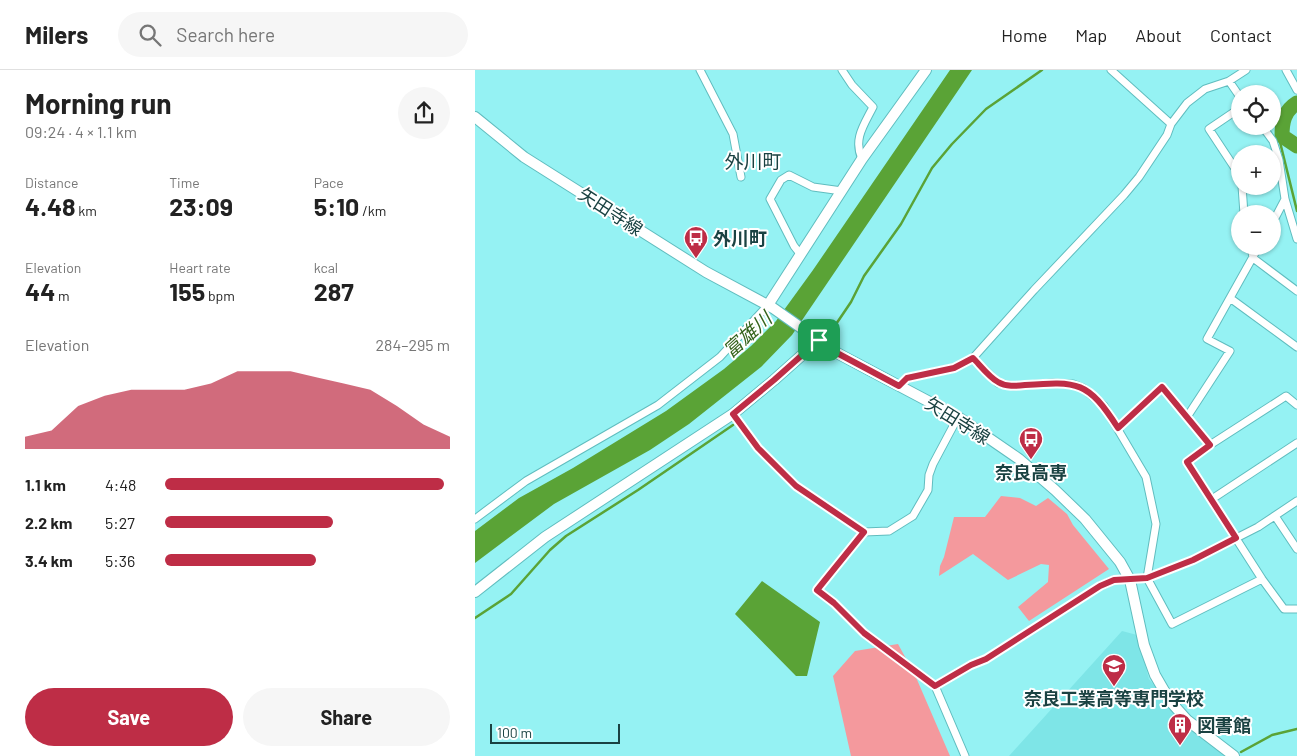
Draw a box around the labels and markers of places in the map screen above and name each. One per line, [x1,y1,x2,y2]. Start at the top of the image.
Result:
bus stop icon: 外川町 [683,225,709,259]
place label: 外川町 [713,227,767,249]
pin [798,319,840,361]
bus stop icon: 奈良高専 [1018,426,1044,460]
place label: 奈良高専 [995,461,1067,483]
school or university icon: 奈良工業高等専門学校 [1101,653,1127,687]
place label: 奈良工業高等専門学校 [1024,687,1204,709]
building icon: 図書館 [1167,712,1193,746]
place label: 図書館 [1197,714,1251,736]

